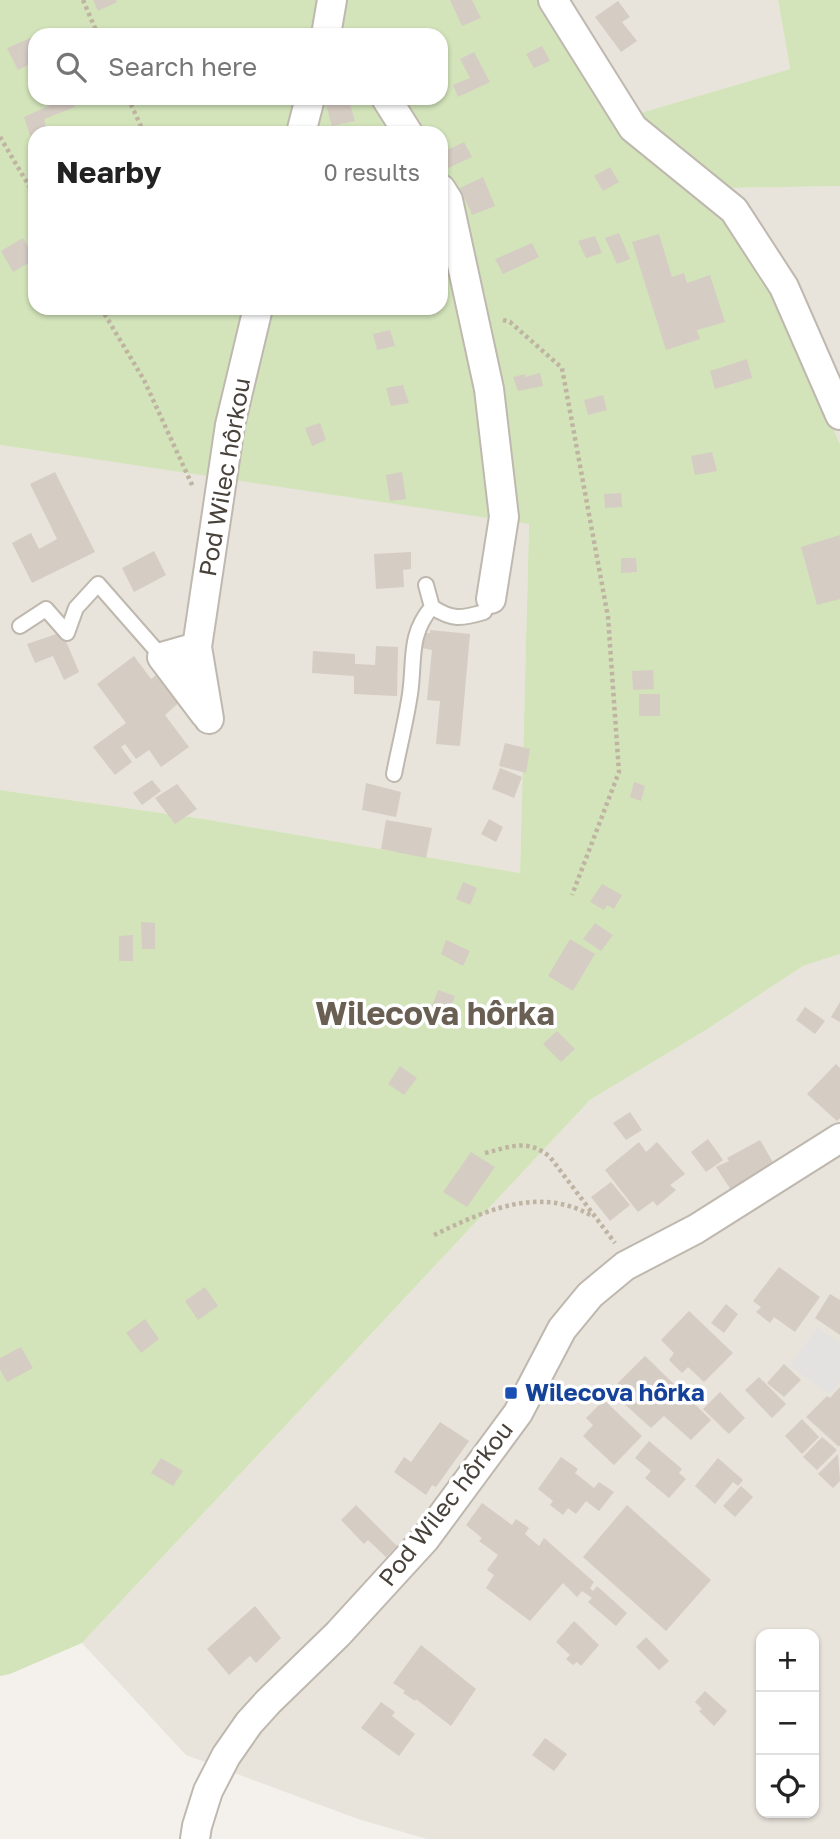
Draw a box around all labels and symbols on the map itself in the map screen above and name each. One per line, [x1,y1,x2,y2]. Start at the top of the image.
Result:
street label: Pod Wilec hôrkou [192,375,255,578]
district label: Wilecova hôrka [315,994,555,1032]
place label: Wilecova hôrka [525,1377,705,1406]
marker: Wilecova hôrka [503,1385,519,1401]
street label: Pod Wilec hôrkou [371,1415,518,1591]

